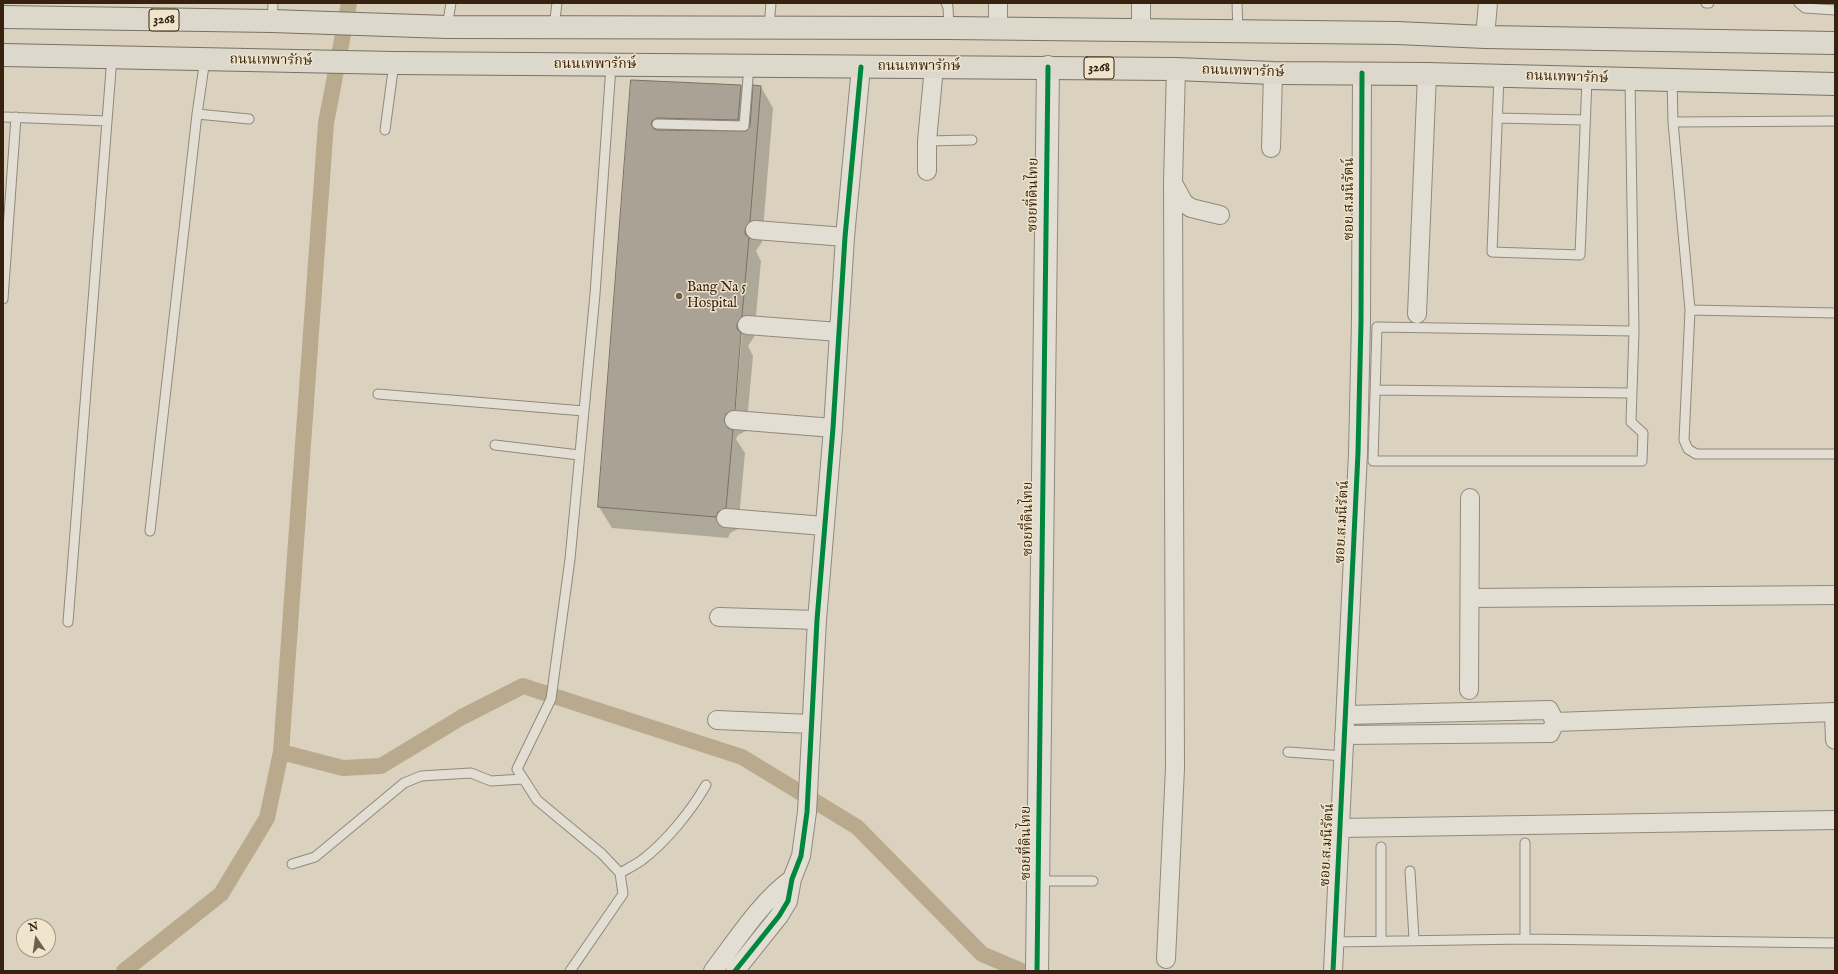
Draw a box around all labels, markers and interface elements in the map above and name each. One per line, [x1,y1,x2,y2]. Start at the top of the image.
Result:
road number: 3268 [149,9,179,31]
street label: ถนนเทพารักษ์ [229,52,313,70]
street label: ถนนเทพารักษ์ [553,57,637,73]
road number: 3268 [1084,57,1114,79]
street label: ถนนเทพารักษ์ [877,59,961,75]
street label: ถนนเทพารักษ์ [1201,62,1285,82]
street label: ถนนเทพารักษ์ [1525,68,1609,88]
street label: ซอย ส.มนีรัตน์ [1342,157,1358,241]
street label: ซอยที่ดินไทย [1025,158,1043,232]
place label: Bang Na 5 Hospital [687,280,746,312]
marker: Bang Na 5 Hospital [674,291,684,301]
street label: ซอย ส.มนีรัตน์ [1332,480,1354,564]
street label: ซอยที่ดินไทย [1021,482,1037,556]
street label: ซอย ส.มนีรัตน์ [1317,803,1339,887]
street label: ซอยที่ดินไทย [1019,806,1035,880]
north arrow [16,918,56,958]
text: N [27,919,40,935]

